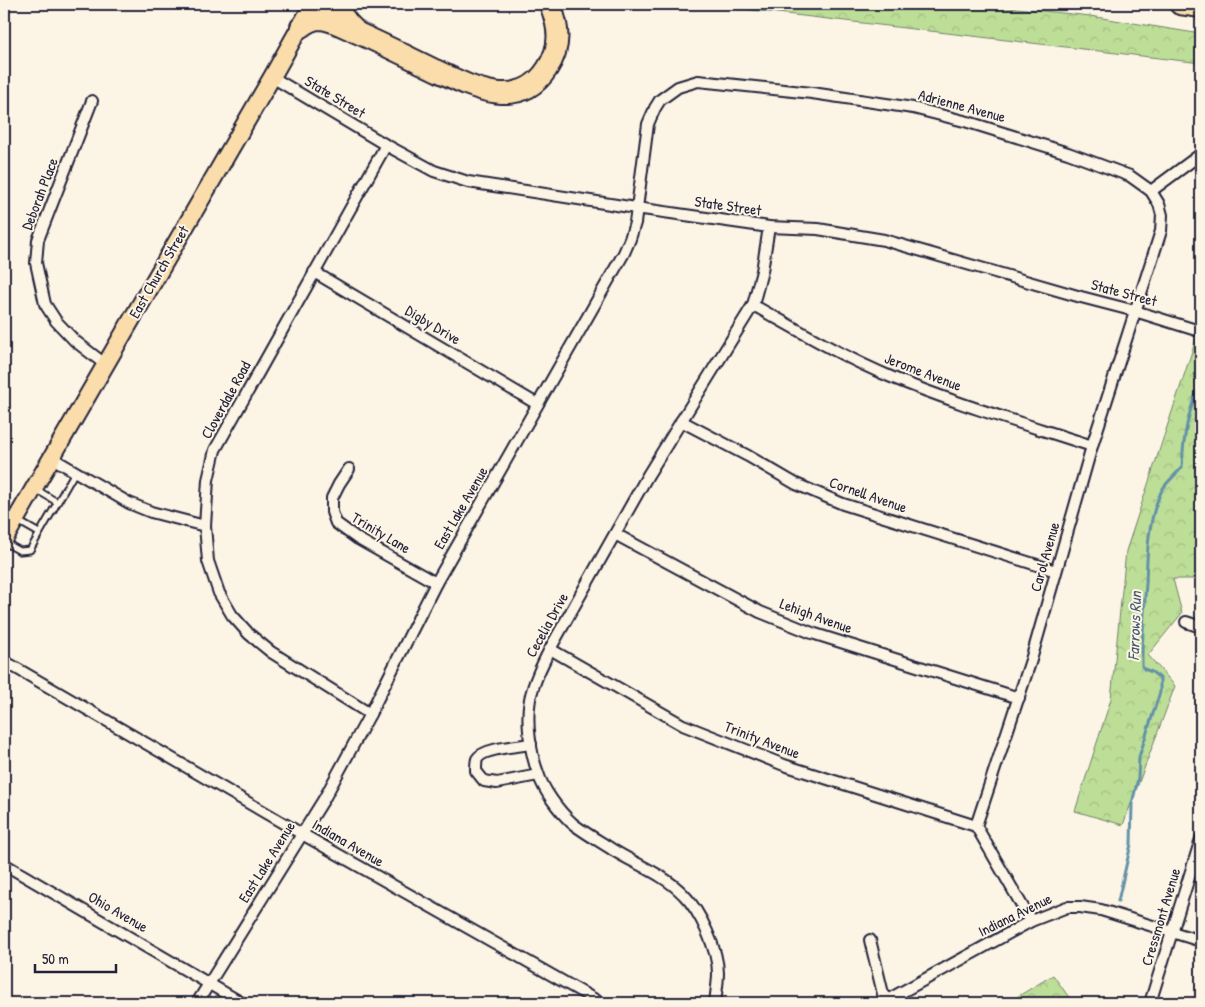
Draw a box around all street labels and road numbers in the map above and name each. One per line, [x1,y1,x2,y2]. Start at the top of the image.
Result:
street label: State Street [301,70,370,123]
street label: Adrienne Avenue [916,84,1008,127]
street label: Deborah Place [16,155,63,233]
street label: State Street [693,190,764,221]
street label: East Church Street [124,221,194,322]
street label: State Street [1089,274,1160,312]
street label: Digby Drive [402,300,465,349]
street label: Jerome Avenue [882,347,965,396]
street label: Cloverdale Road [196,357,256,442]
street label: East Lake Avenue [428,463,493,553]
street label: Cornell Avenue [827,471,910,518]
street label: Trinity Lane [348,507,415,558]
street label: Carol Avenue [1025,520,1064,594]
street label: Cecelia Drive [520,589,573,661]
street label: Lehigh Avenue [777,593,855,638]
street label: Trinity Avenue [721,716,803,764]
street label: Indiana Avenue [309,814,388,872]
street label: East Lake Avenue [233,817,300,906]
street label: Cressmont Avenue [1136,865,1185,968]
street label: Ohio Avenue [85,886,152,937]
street label: Indiana Avenue [974,888,1055,941]

